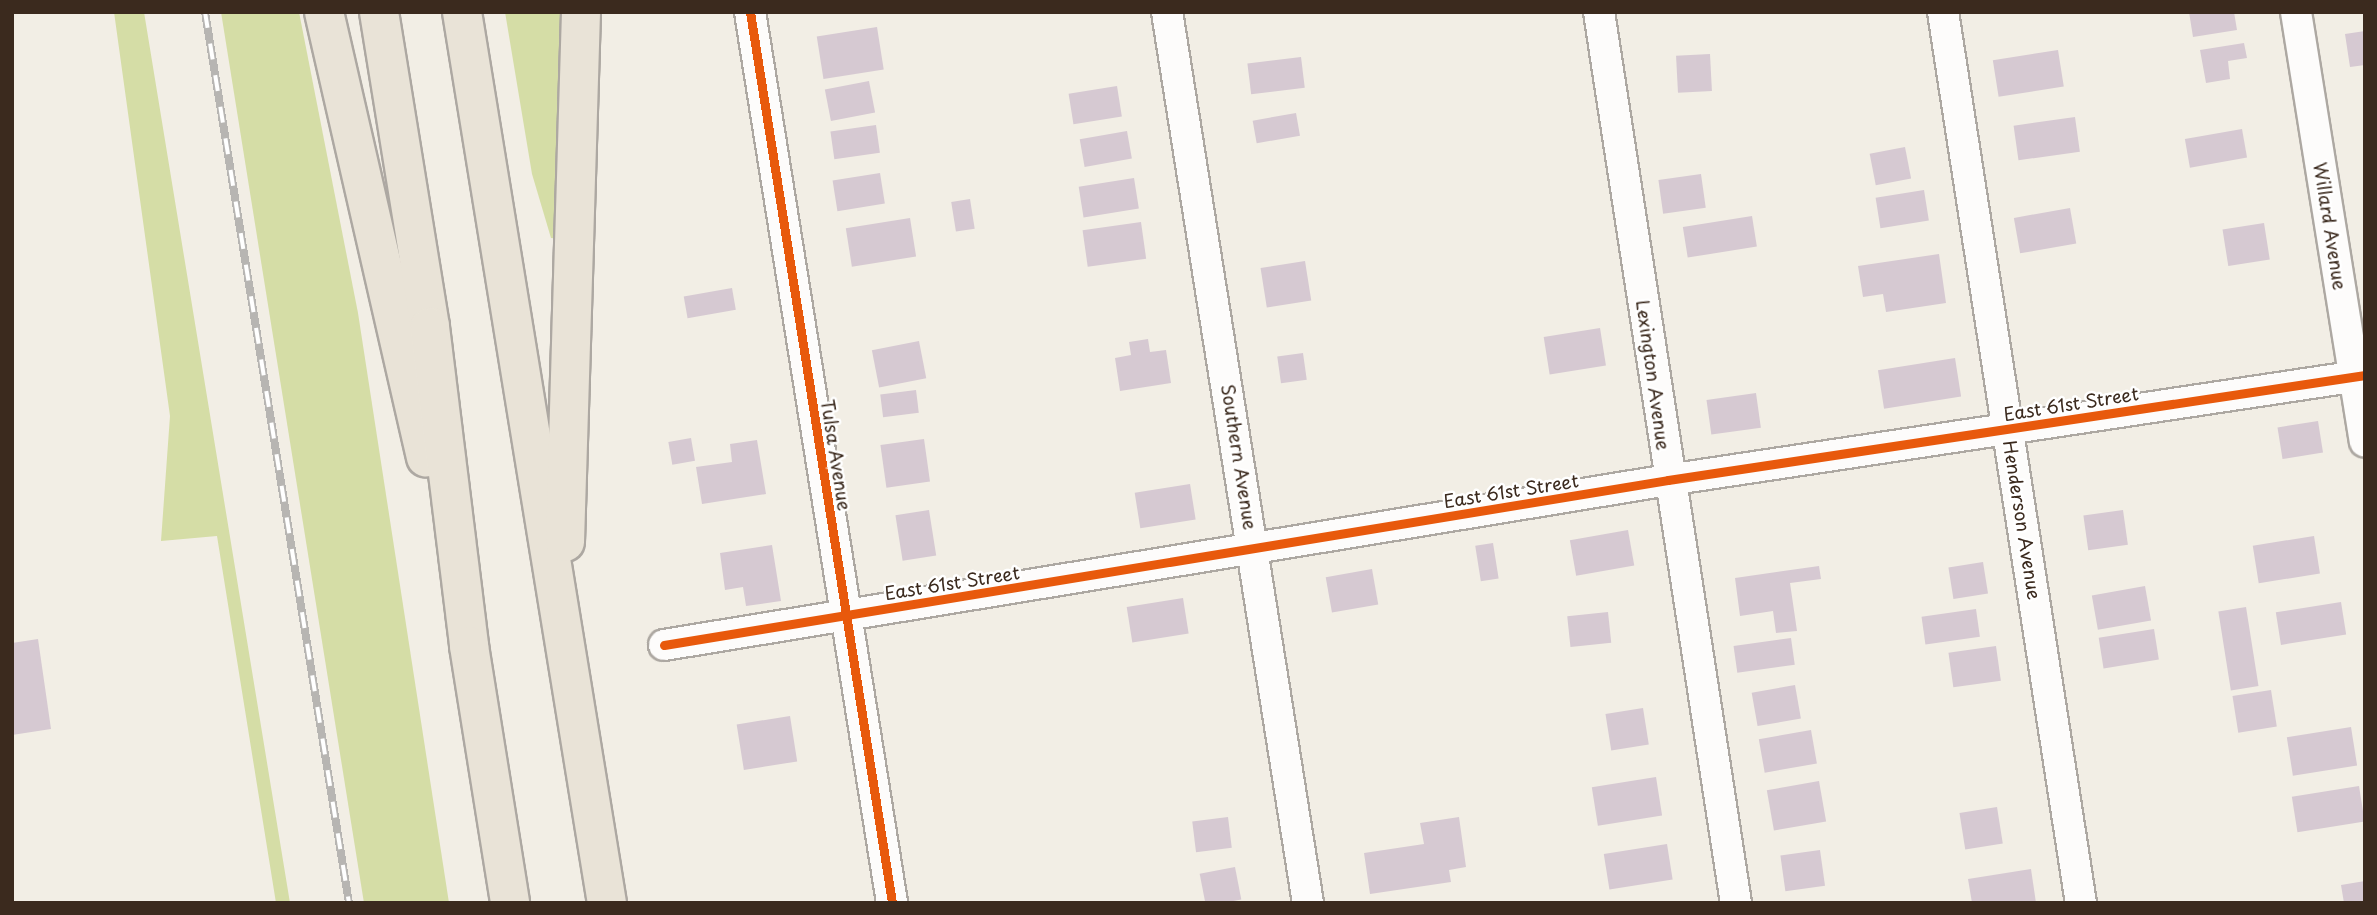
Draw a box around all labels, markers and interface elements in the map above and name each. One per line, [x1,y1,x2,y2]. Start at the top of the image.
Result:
street label: Willard Avenue [2309,160,2351,292]
street label: Lexington Avenue [1632,300,1674,450]
street label: East 61st Street [2001,382,2141,426]
street label: Southern Avenue [1217,383,1261,531]
street label: Tulsa Avenue [817,398,855,512]
street label: Henderson Avenue [1999,440,2045,600]
street label: East 61st Street [1441,469,1581,513]
street label: East 61st Street [882,561,1022,605]

